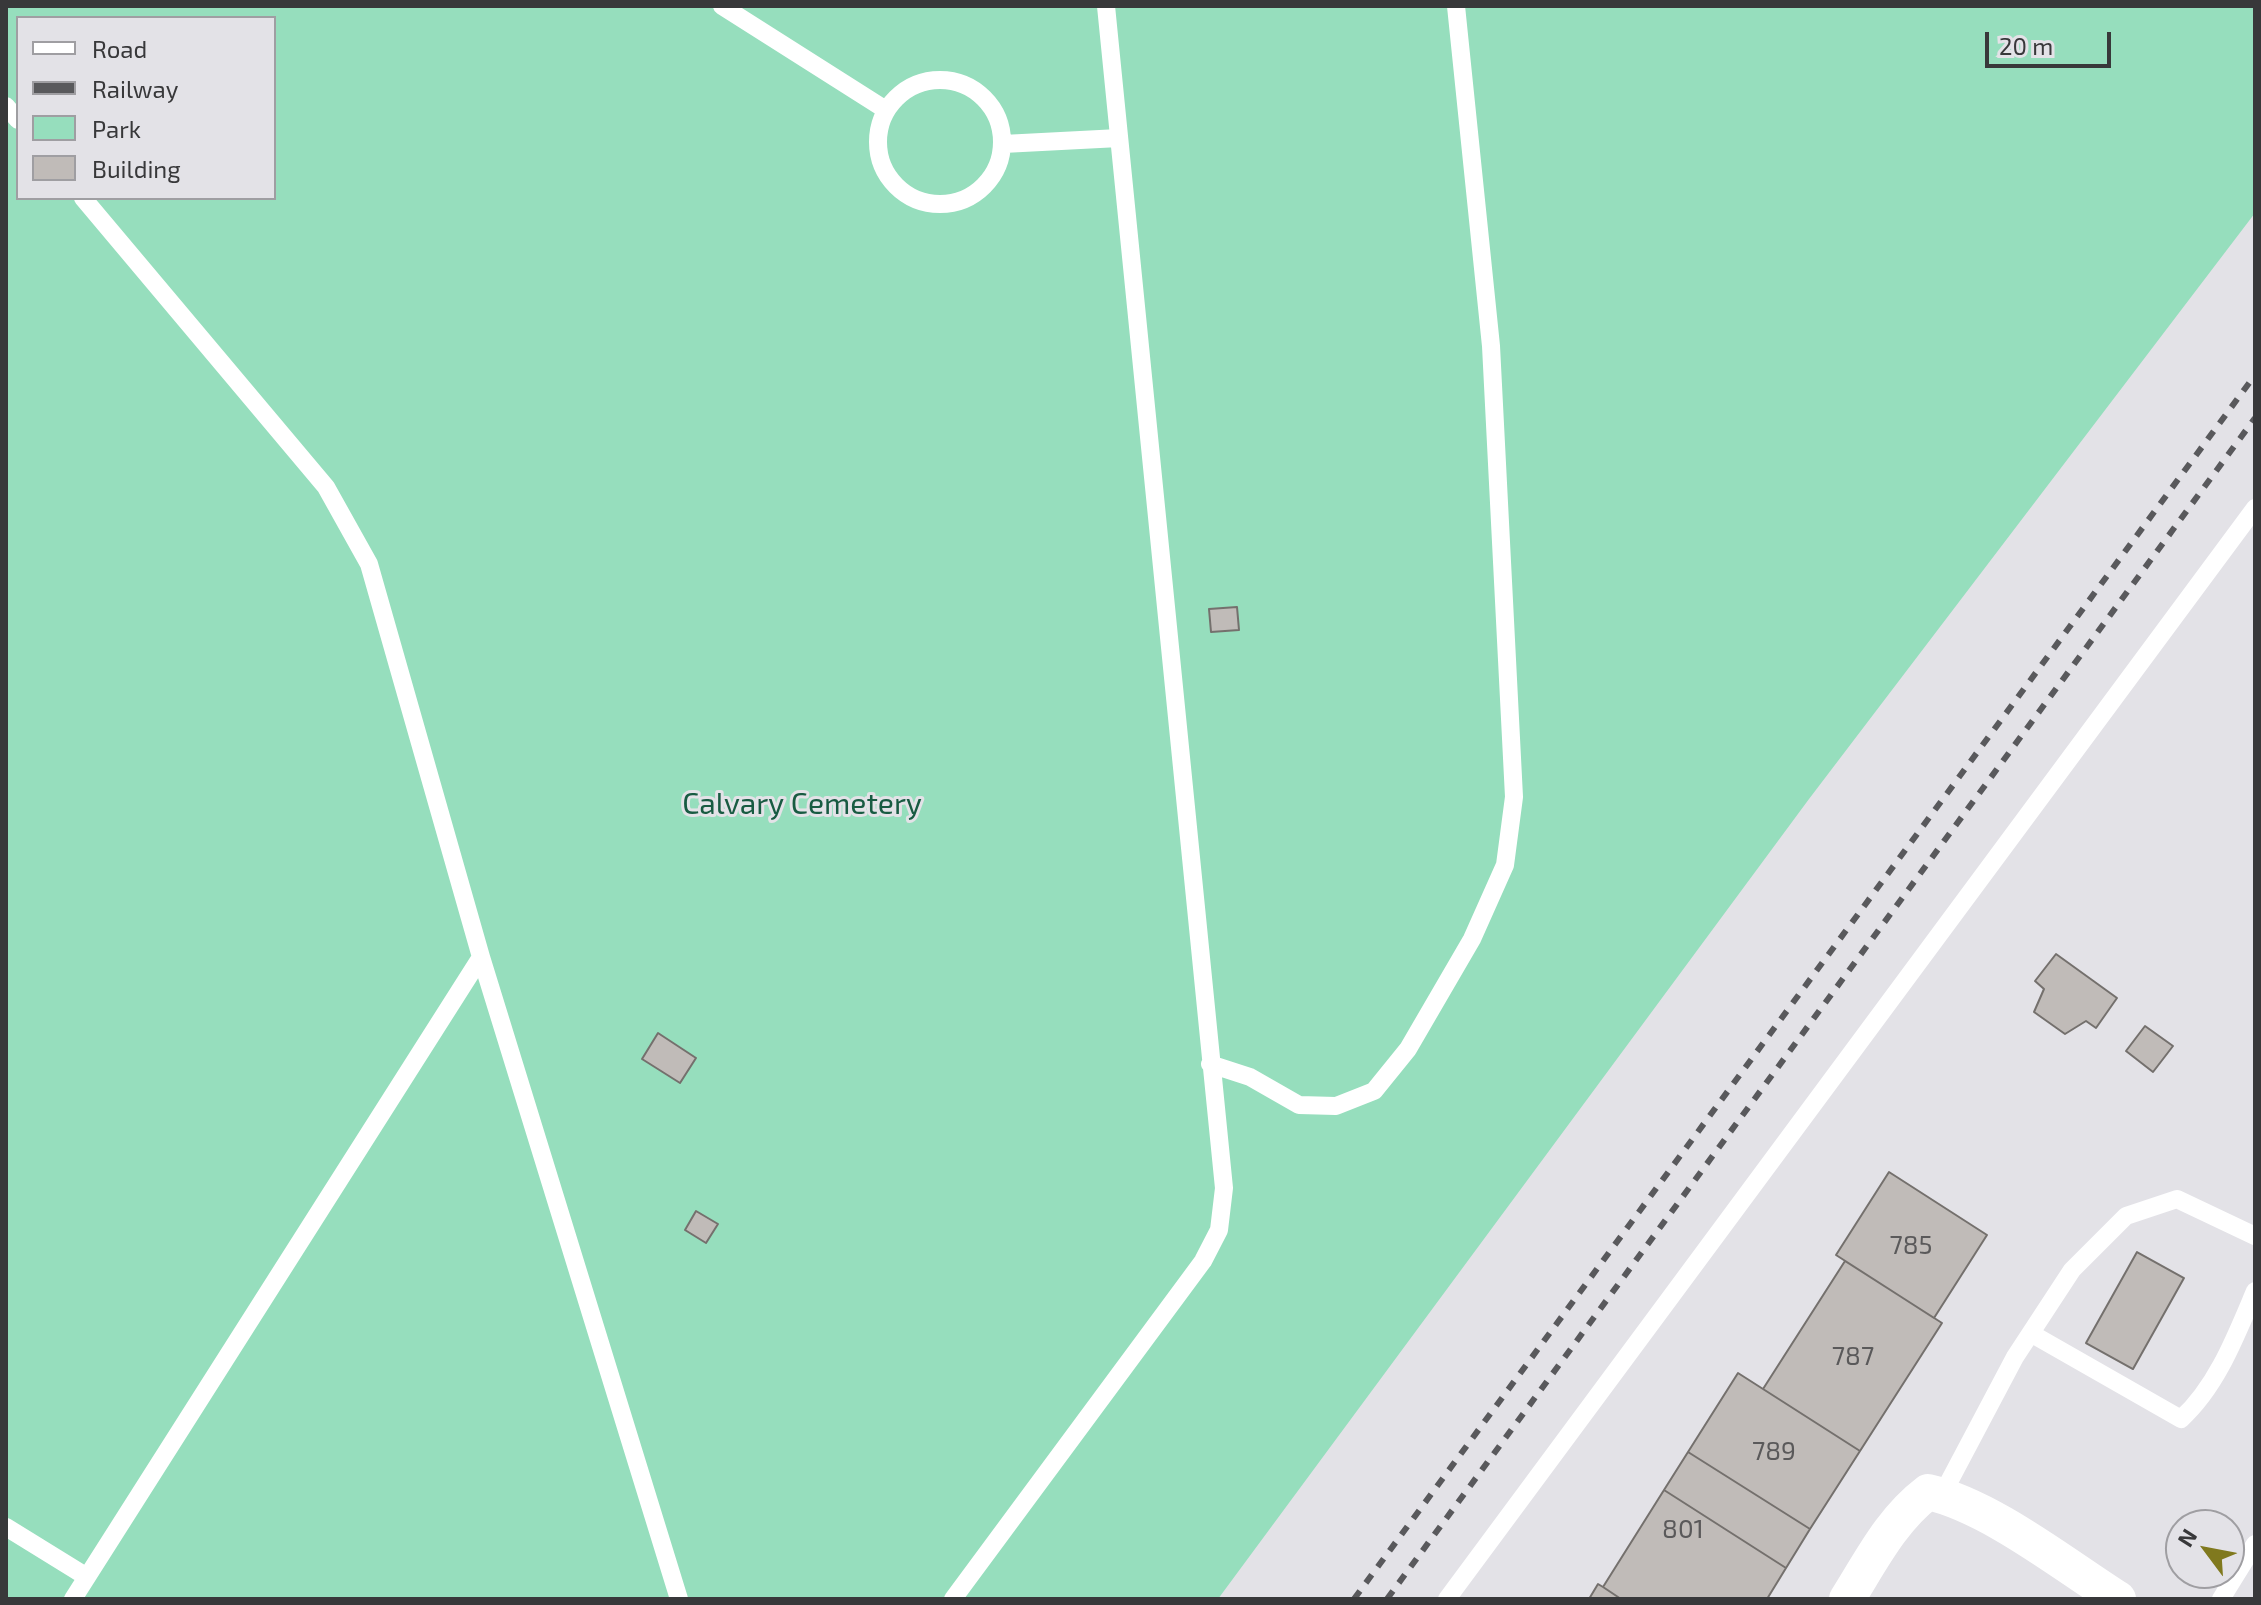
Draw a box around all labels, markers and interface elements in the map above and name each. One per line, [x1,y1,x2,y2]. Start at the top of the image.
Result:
legend [16,16,276,200]
scale bar [1989,16,2115,66]
text: 20 m [1999,31,2053,60]
text: Road [92,34,147,63]
text: Railway [92,74,178,103]
text: Park [92,114,141,143]
text: Building [92,154,181,183]
park label: Calvary Cemetery [682,786,922,822]
house number: 785 [1889,1229,1933,1261]
house number: 787 [1832,1340,1874,1372]
house number: 789 [1752,1435,1796,1467]
north arrow [2165,1509,2245,1589]
house number: 801 [1662,1513,1704,1545]
text: N [2171,1524,2202,1551]

